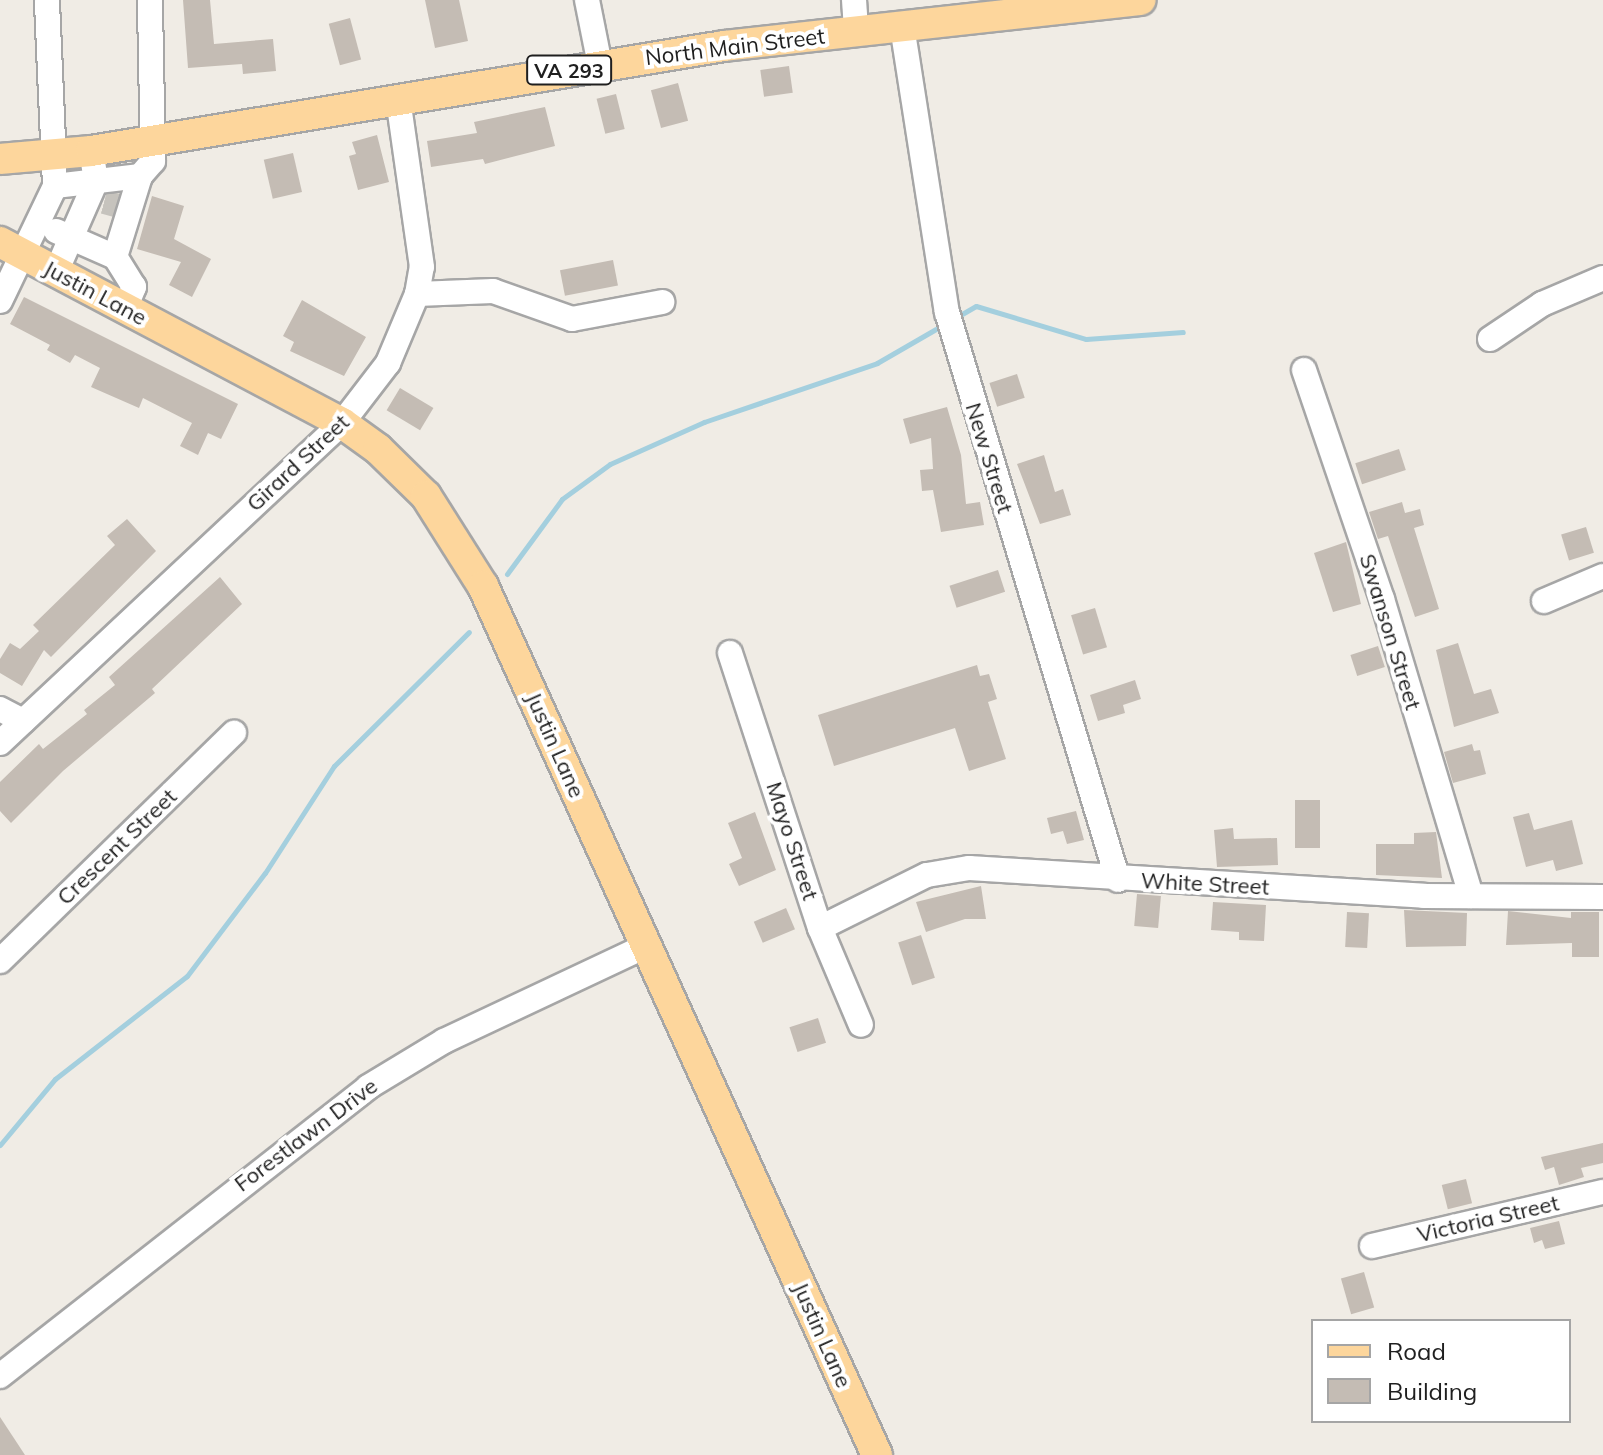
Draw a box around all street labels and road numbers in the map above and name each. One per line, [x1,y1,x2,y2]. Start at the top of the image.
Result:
street label: North Main Street [644,23,826,71]
road number: VA 293 [525,54,613,86]
street label: Justin Lane [39,255,151,331]
street label: New Street [960,400,1018,516]
street label: Girard Street [241,409,355,517]
street label: Swanson Street [1354,551,1426,713]
street label: Justin Lane [520,688,590,802]
street label: Mayo Street [760,779,824,903]
street label: Crescent Street [52,783,182,911]
street label: White Street [1140,867,1270,901]
street label: Forestlawn Drive [229,1073,383,1197]
street label: Victoria Street [1415,1190,1561,1248]
street label: Justin Lane [787,1278,857,1392]

